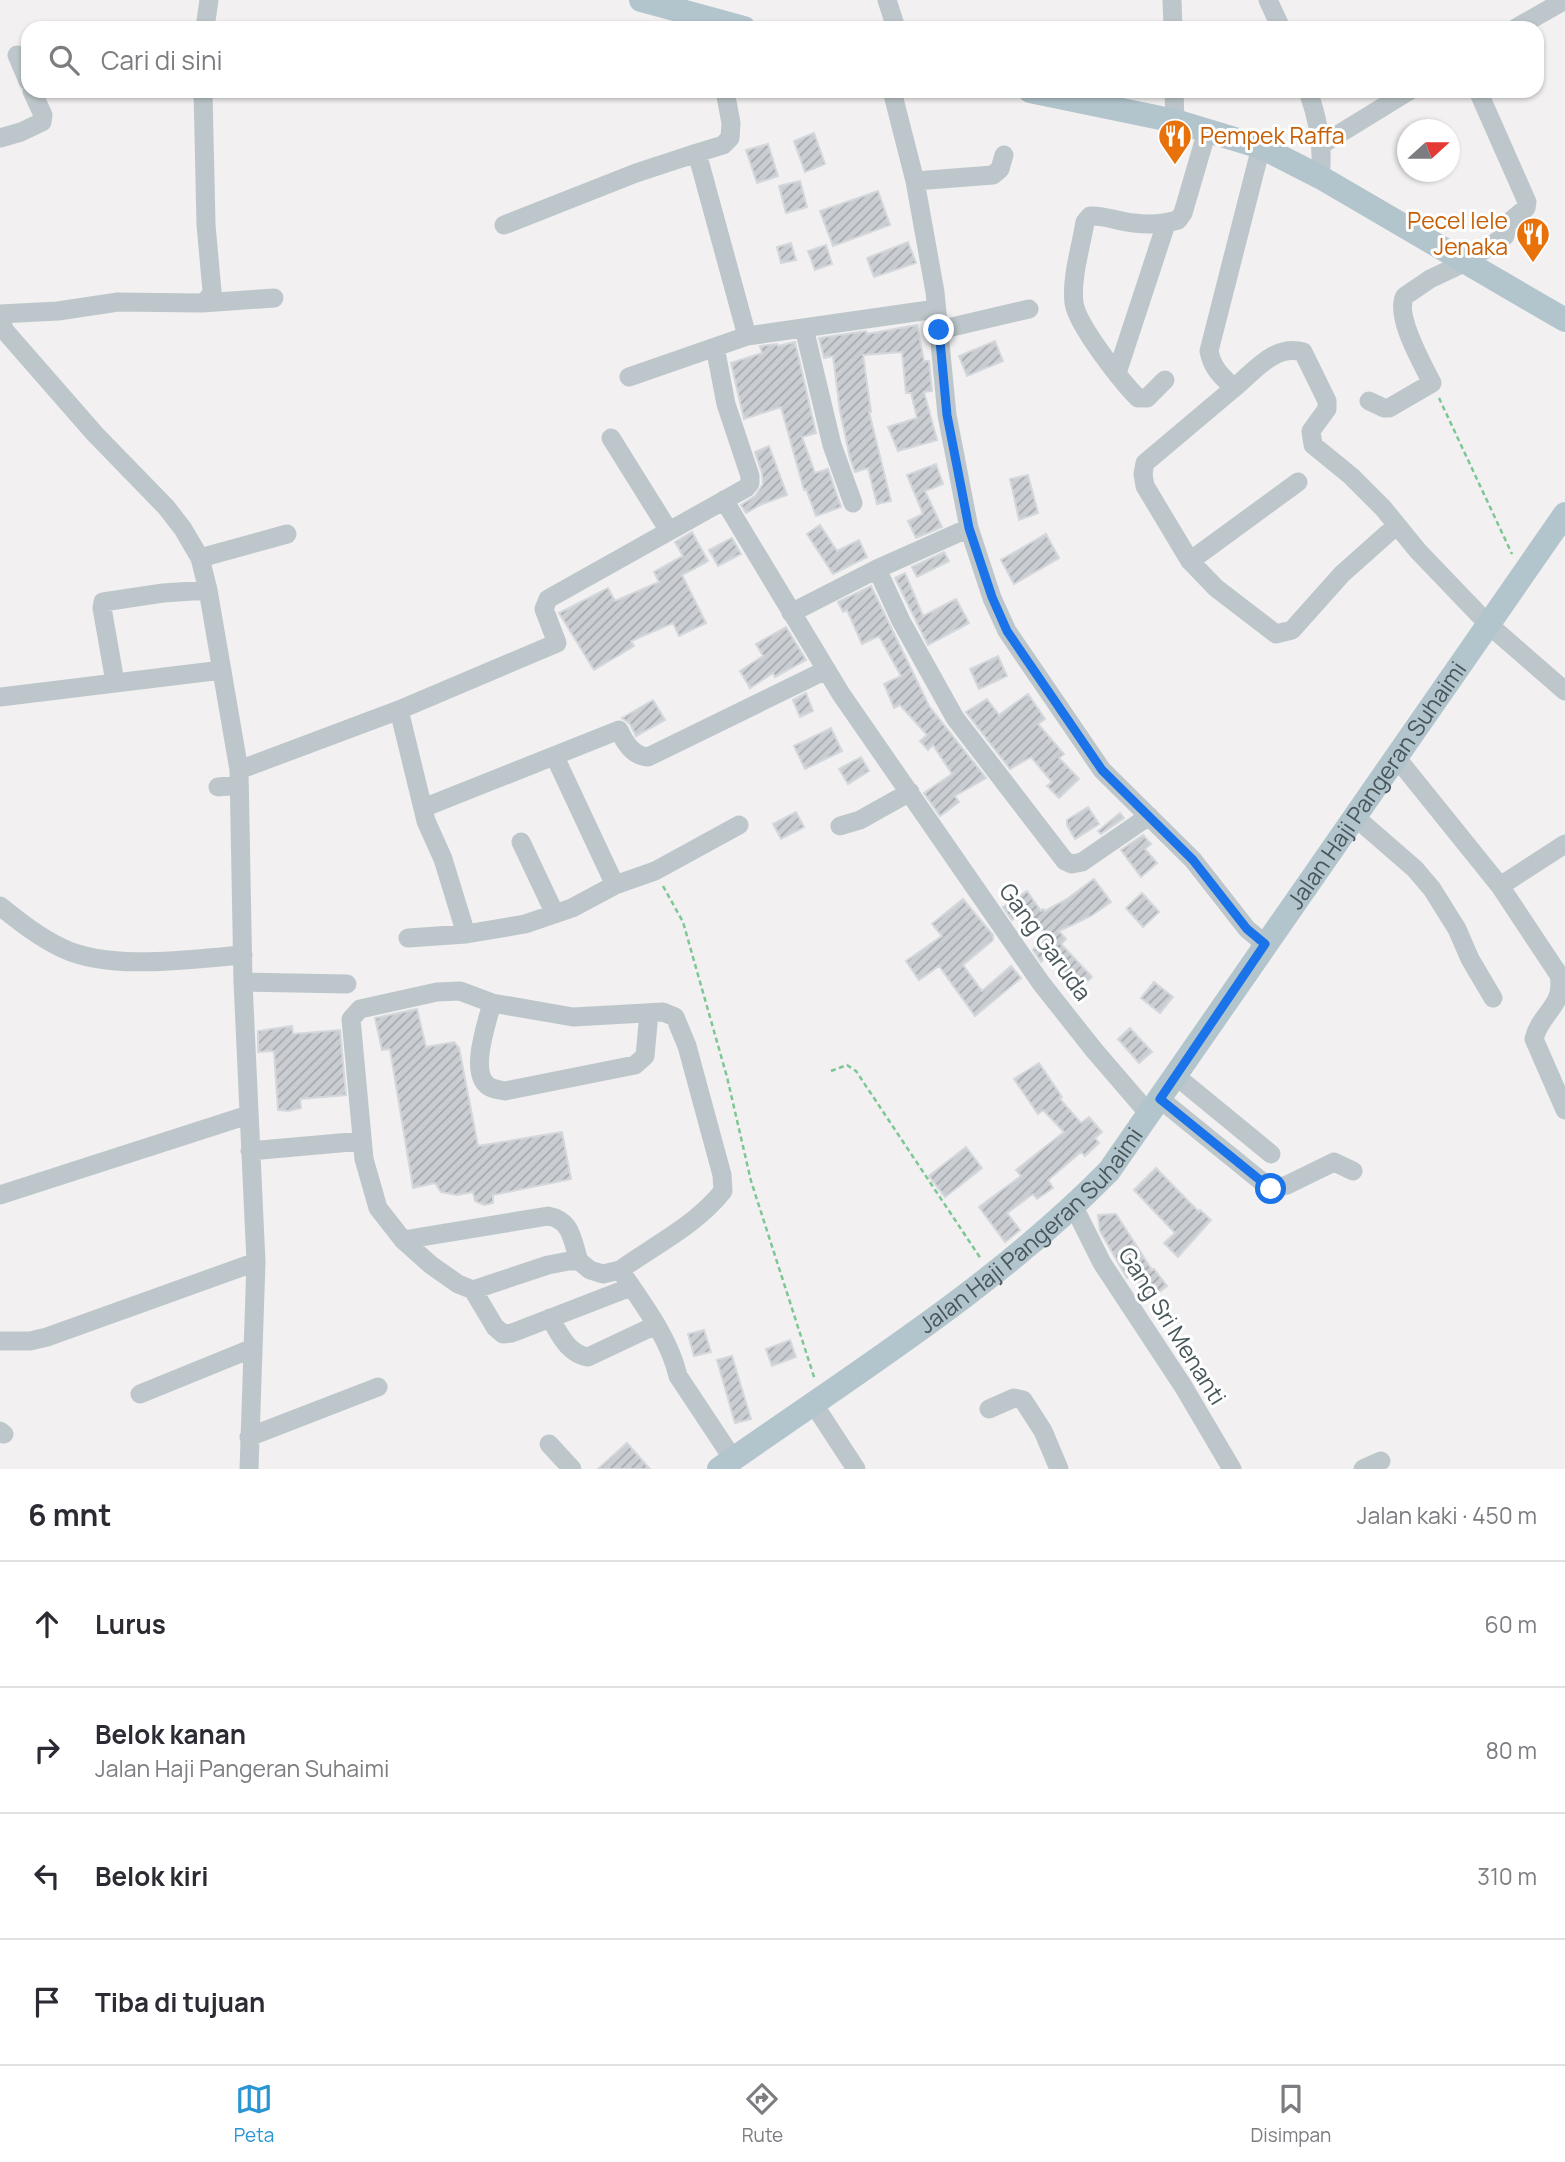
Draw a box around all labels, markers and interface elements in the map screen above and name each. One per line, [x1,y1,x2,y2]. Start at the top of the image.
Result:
search box [21,21,1544,98]
icon: search [45,41,83,79]
text: Cari di sini [101,42,223,78]
restaurant icon: Pempek Raffa [1156,117,1194,166]
place label: Pempek Raffa [1200,119,1344,151]
north arrow [1397,119,1460,182]
place label: Pecel lele Jenaka [1407,204,1508,262]
restaurant icon: Pecel lele Jenaka [1514,215,1552,264]
route end [923,314,954,345]
street label: Jalan Haji Pangeran Suhaimi [1279,655,1473,915]
street label: Gang Garuda [992,876,1099,1007]
street label: Jalan Haji Pangeran Suhaimi [912,1120,1150,1340]
route start [1255,1173,1286,1204]
street label: Gang Sri Menanti [1111,1240,1234,1410]
text: 6 mnt [28,1494,111,1535]
text: Jalan kaki · 450 m [1357,1499,1537,1531]
icon: ahead [28,1605,66,1643]
text: Lurus [95,1606,166,1642]
text: 60 m [1485,1608,1537,1640]
text: Belok kanan [95,1716,246,1752]
icon: right [28,1731,66,1769]
text: 80 m [1486,1734,1537,1766]
text: Jalan Haji Pangeran Suhaimi [95,1752,389,1784]
icon: left [28,1857,66,1895]
text: Belok kiri [95,1858,209,1894]
text: 310 m [1477,1860,1537,1892]
icon: arrive [28,1983,66,2021]
text: Tiba di tujuan [95,1984,265,2020]
tab: Peta [234,2080,274,2148]
tab: Rute [742,2080,783,2148]
tab: Disimpan [1251,2080,1331,2148]

